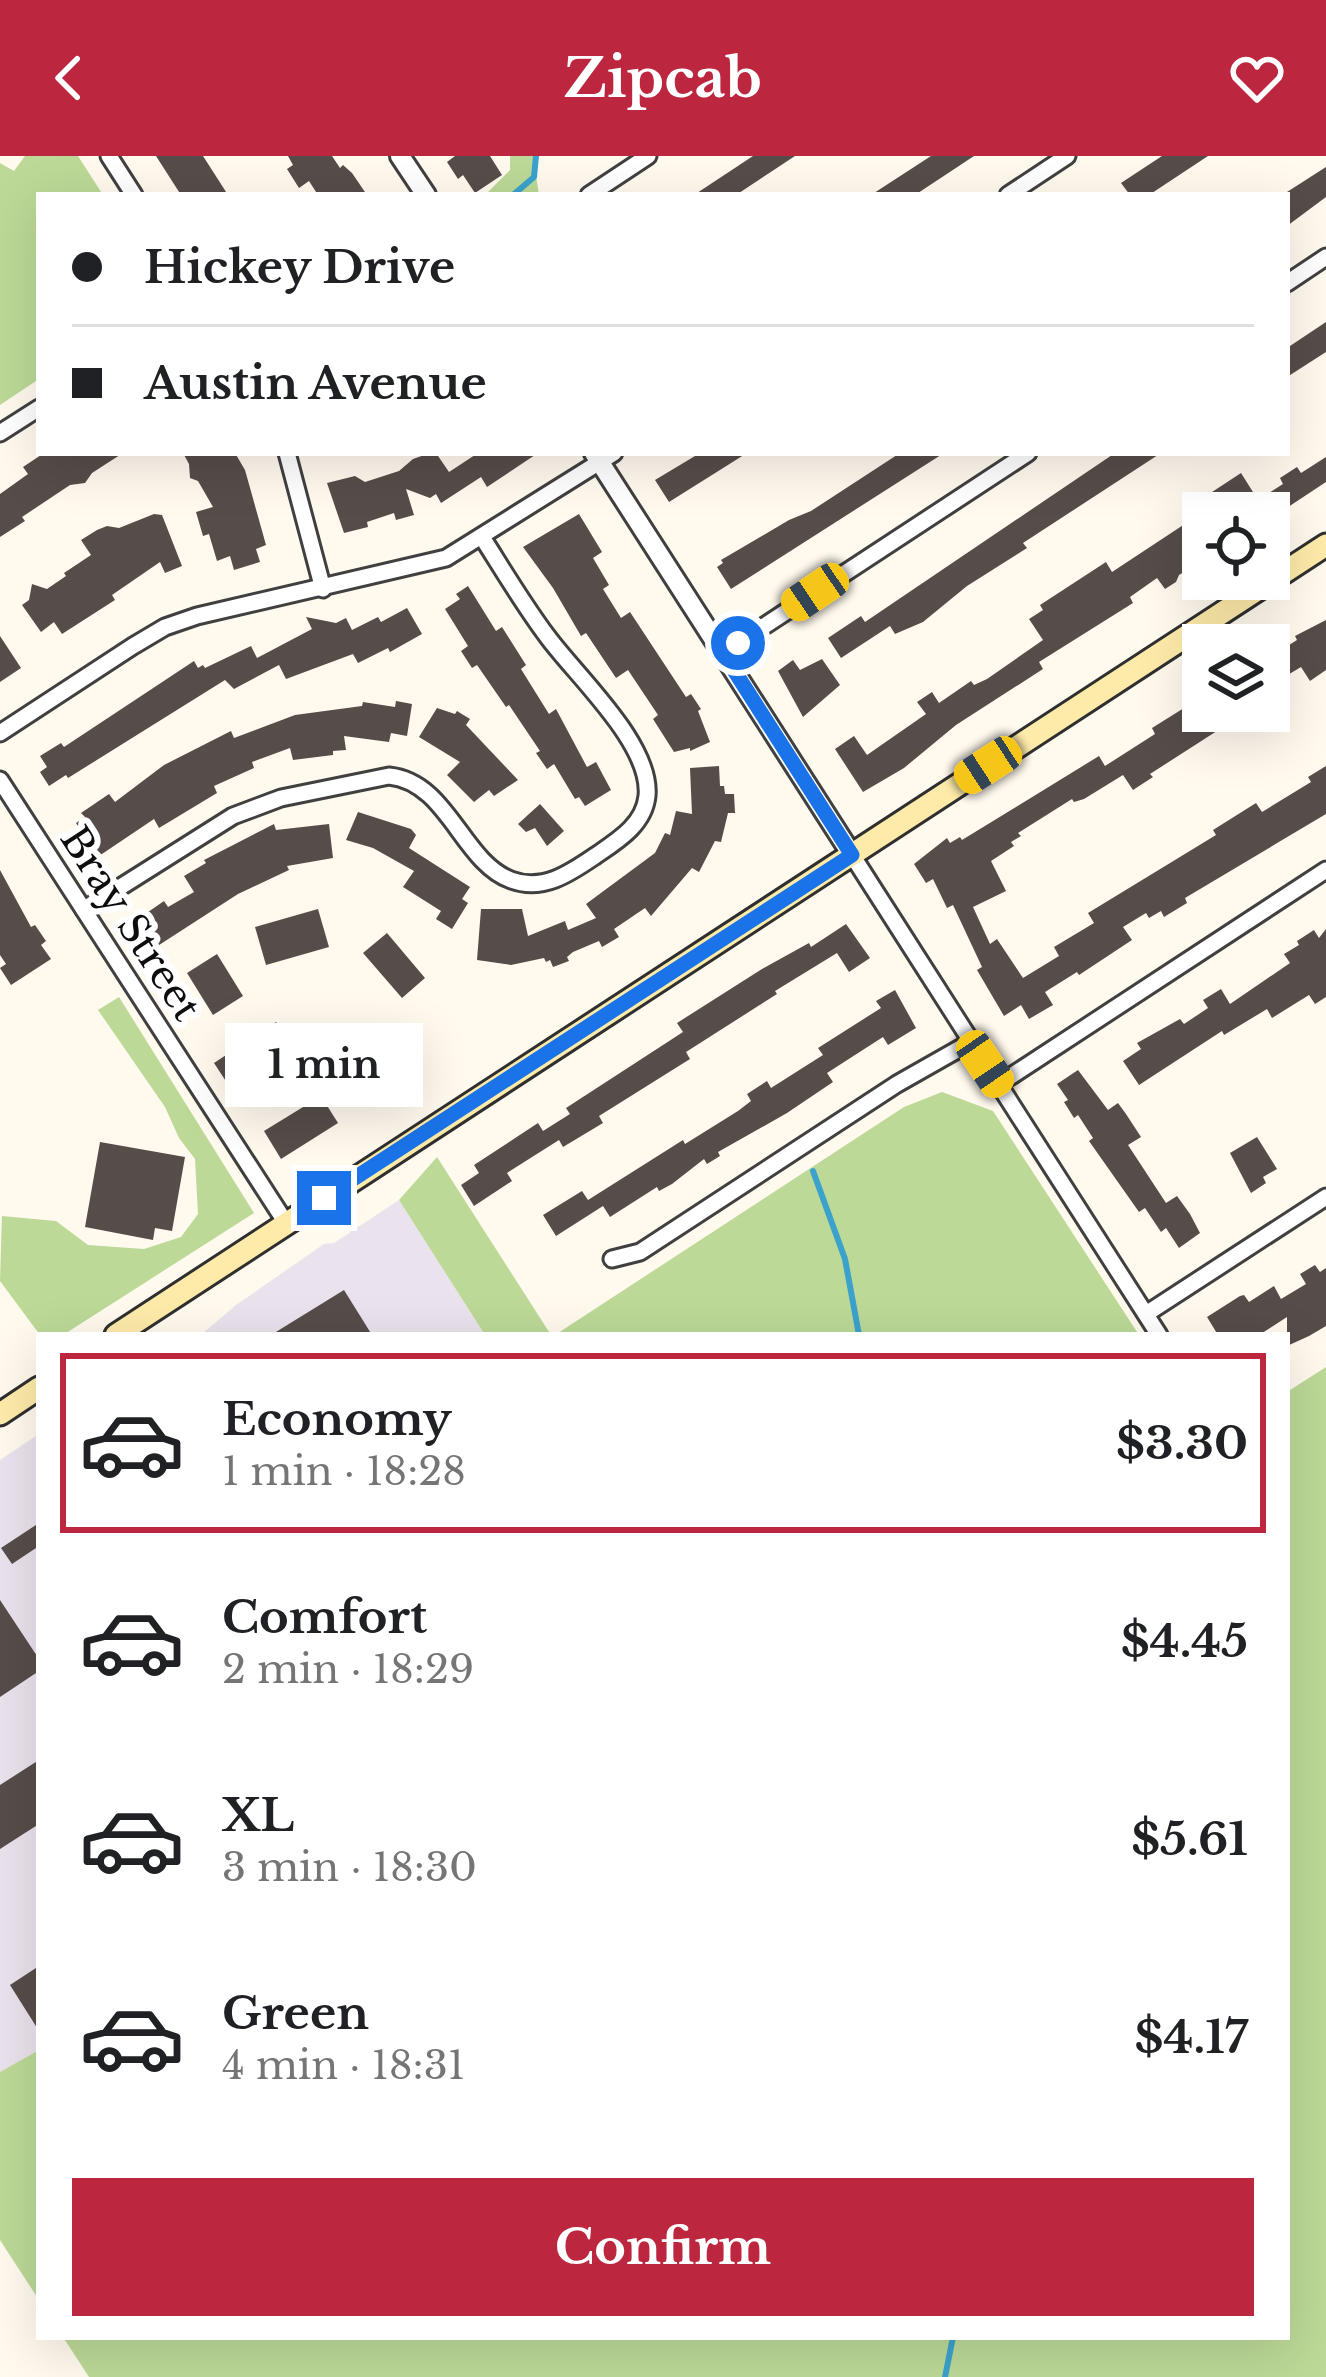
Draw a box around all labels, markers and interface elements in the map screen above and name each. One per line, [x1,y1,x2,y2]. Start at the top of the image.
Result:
icon: back [36,45,102,111]
text: Zipcab [564,45,762,112]
icon: heart [1224,45,1290,111]
text: Hickey Drive [144,239,455,295]
text: Austin Avenue [144,355,487,411]
map controls [1182,492,1290,732]
button: locate [1182,492,1290,600]
car [775,557,855,627]
route start [711,616,765,670]
button: layers [1182,624,1290,732]
car [948,730,1028,800]
street label: Bray Street [50,817,212,1030]
callout: 1 min [225,1024,423,1108]
car [950,1024,1020,1104]
text: 1 min [268,1040,380,1089]
route end [297,1171,351,1225]
icon: car [78,1389,186,1497]
text: Economy [222,1391,452,1447]
text: $3.30 [1116,1415,1248,1471]
text: 1 min · 18:28 [222,1447,466,1496]
icon: car [78,1587,186,1695]
text: Comfort [222,1589,427,1645]
text: $4.45 [1121,1613,1248,1669]
text: 2 min · 18:29 [222,1645,474,1694]
icon: car [78,1785,186,1893]
text: XL [222,1787,294,1843]
text: $5.61 [1131,1811,1248,1867]
text: 3 min · 18:30 [222,1843,477,1892]
icon: car [78,1983,186,2091]
text: Green [222,1985,369,2041]
text: $4.17 [1135,2009,1248,2065]
text: 4 min · 18:31 [222,2041,465,2090]
button: Confirm [72,2178,1254,2316]

